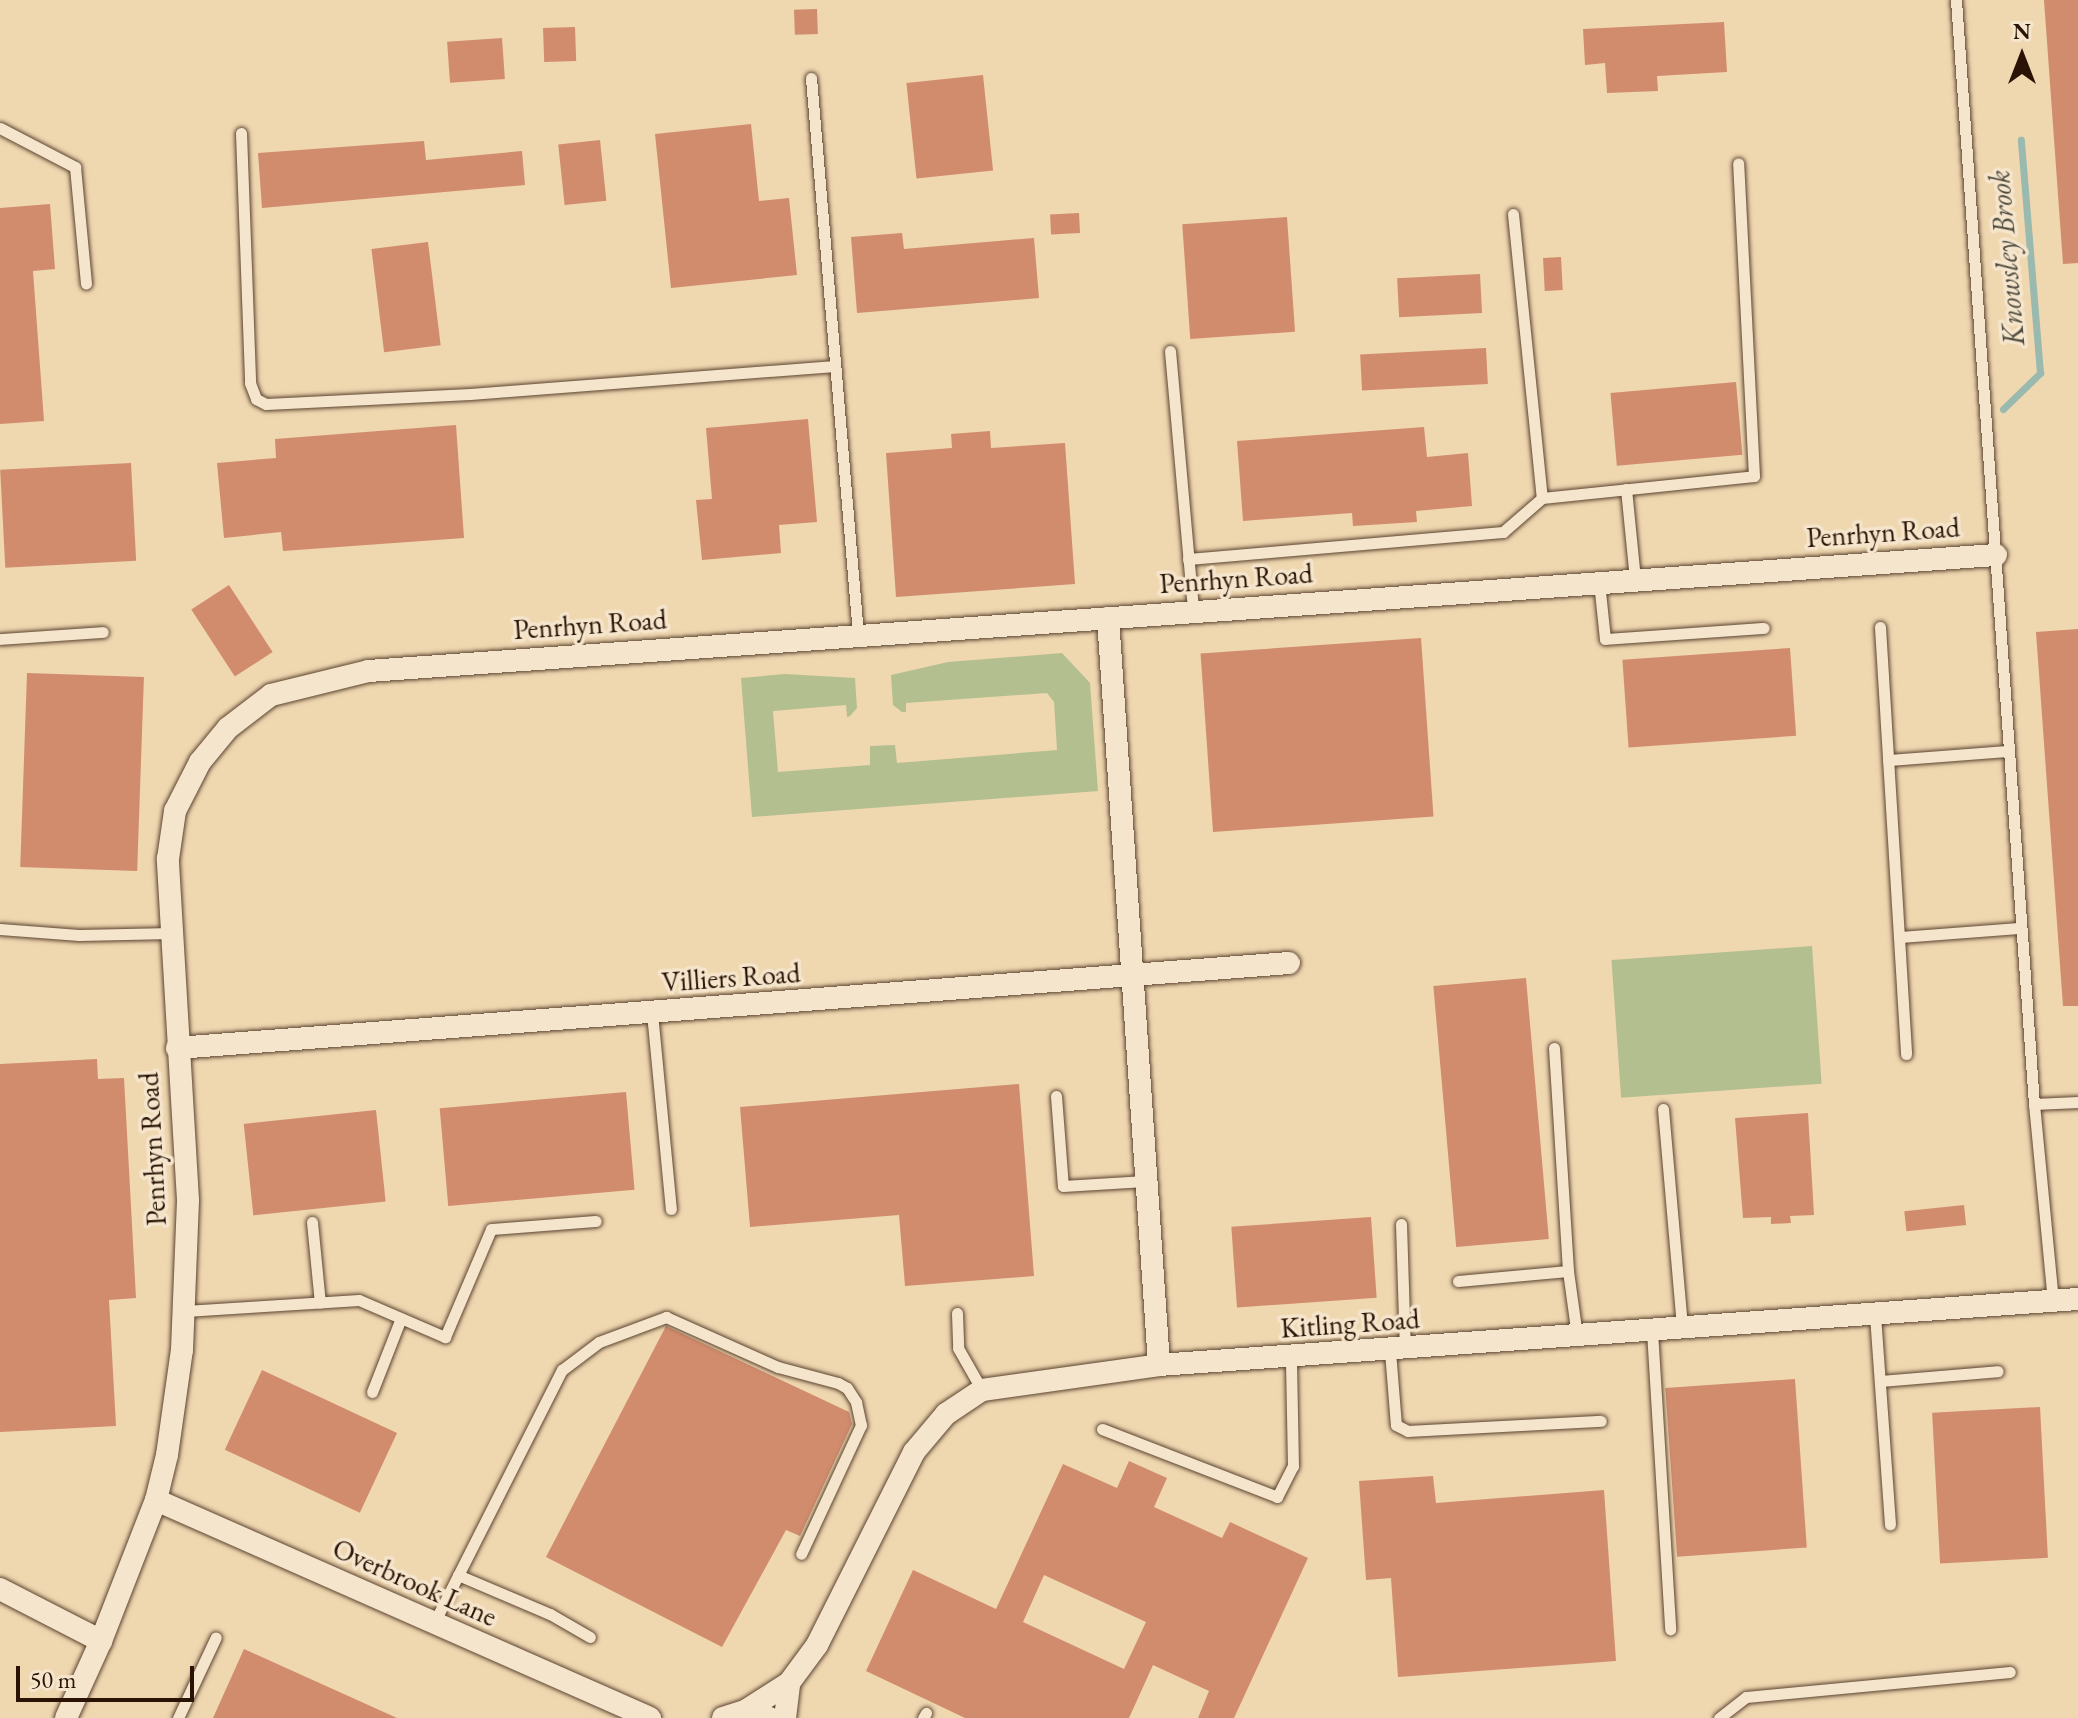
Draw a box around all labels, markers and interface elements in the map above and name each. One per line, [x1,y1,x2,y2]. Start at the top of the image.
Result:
north arrow [1982,16,2062,96]
text: N [2013,17,2031,46]
water label: Knowsley Brook [1981,169,2033,347]
street label: Penrhyn Road [1805,510,1961,554]
street label: Penrhyn Road [1158,556,1314,600]
street label: Penrhyn Road [512,602,668,646]
street label: Villiers Road [661,955,801,999]
street label: Penrhyn Road [131,1071,173,1227]
street label: Kitling Road [1279,1301,1421,1345]
street label: Overbrook Lane [328,1531,502,1633]
scale bar [20,1650,198,1700]
text: 50 m [30,1664,77,1695]

